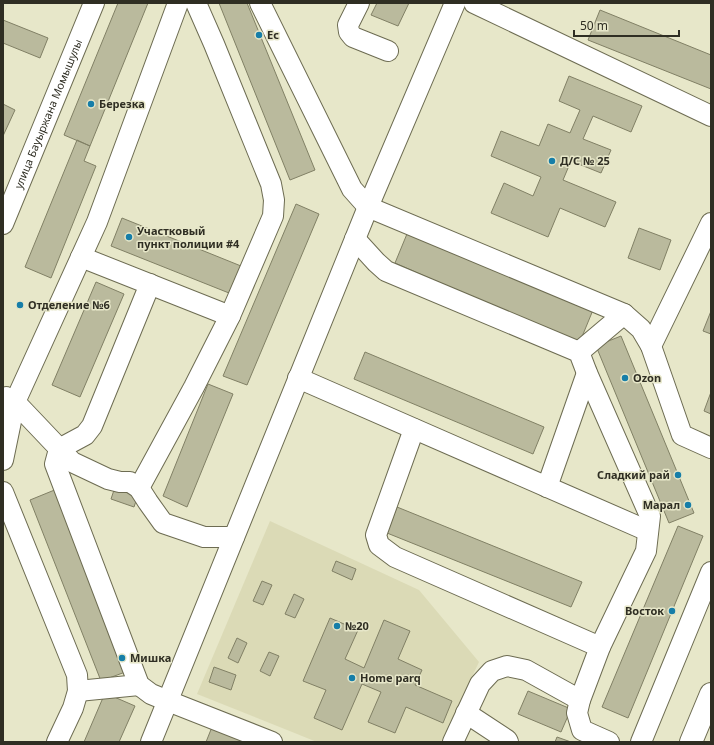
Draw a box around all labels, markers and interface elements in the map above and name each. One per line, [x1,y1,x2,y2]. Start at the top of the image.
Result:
scale bar [574,12,679,38]
text: 50 m [580,17,608,34]
place label: Ес [267,27,279,42]
marker: Ес [254,30,264,40]
street label: улица Бауыржана Момышулы [10,37,85,191]
place label: Березка [99,96,145,111]
marker: Березка [86,99,96,109]
place label: Д/С № 25 [560,153,610,168]
marker: Д/С № 25 [547,156,557,166]
place label: Участковый пункт полиции #4 [137,223,240,251]
marker: Участковый пункт полиции #4 [124,232,134,242]
place label: Отделение №6 [28,297,110,312]
marker: Отделение №6 [15,300,25,310]
place label: Ozon [633,370,661,385]
marker: Ozon [620,373,630,383]
place label: Сладкий рай [597,467,670,482]
marker: Сладкий рай [673,470,683,480]
place label: Марал [643,497,680,512]
marker: Марал [683,500,693,510]
place label: Восток [625,603,664,618]
marker: Восток [667,606,677,616]
place label: №20 [345,618,369,633]
marker: №20 [332,621,342,631]
place label: Мишка [130,650,171,665]
marker: Мишка [117,653,127,663]
place label: Home parq [360,670,421,685]
marker: Home parq [347,673,357,683]

